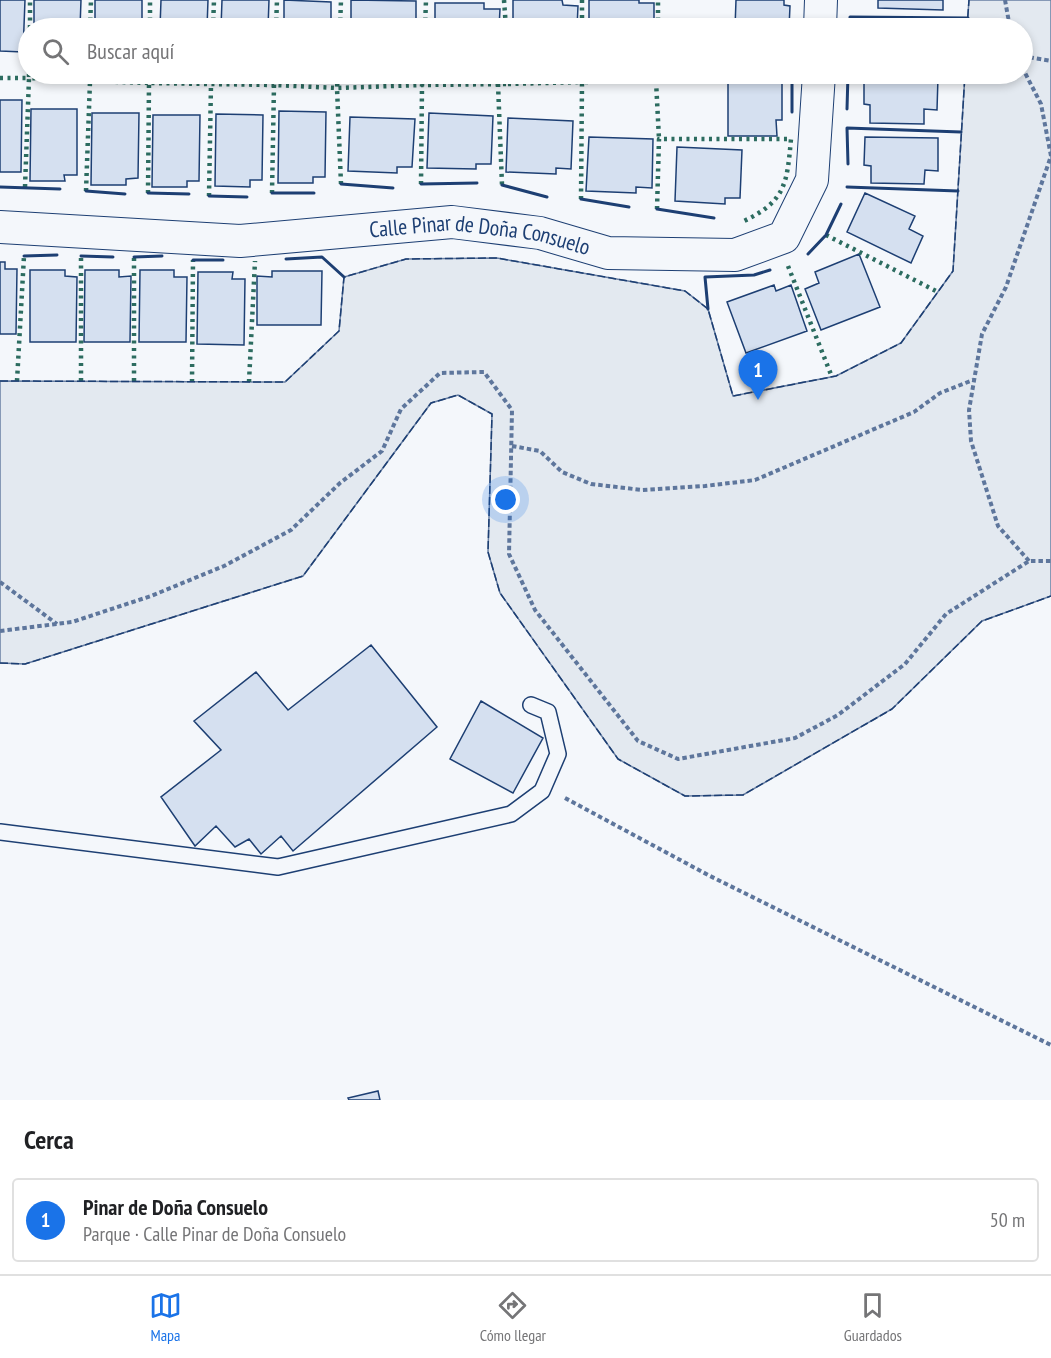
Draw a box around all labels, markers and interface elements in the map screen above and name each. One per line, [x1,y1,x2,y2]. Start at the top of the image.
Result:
search box [18,18,1033,84]
icon: search [39,35,72,68]
text: Buscar aquí [87,37,174,65]
street label: Calle Pinar de Doña Consuelo [368,208,594,261]
pin: 1 [738,350,777,400]
your location [491,485,520,514]
text: Cerca [24,1123,74,1156]
text: Pinar de Doña Consuelo [83,1193,268,1221]
text: 1 [41,1207,50,1233]
text: 50 m [990,1207,1025,1233]
text: Parque · Calle Pinar de Doña Consuelo [83,1221,346,1247]
tab: Mapa [149,1289,182,1345]
tab: Cómo llegar [480,1289,546,1345]
tab: Guardados [844,1289,902,1345]

